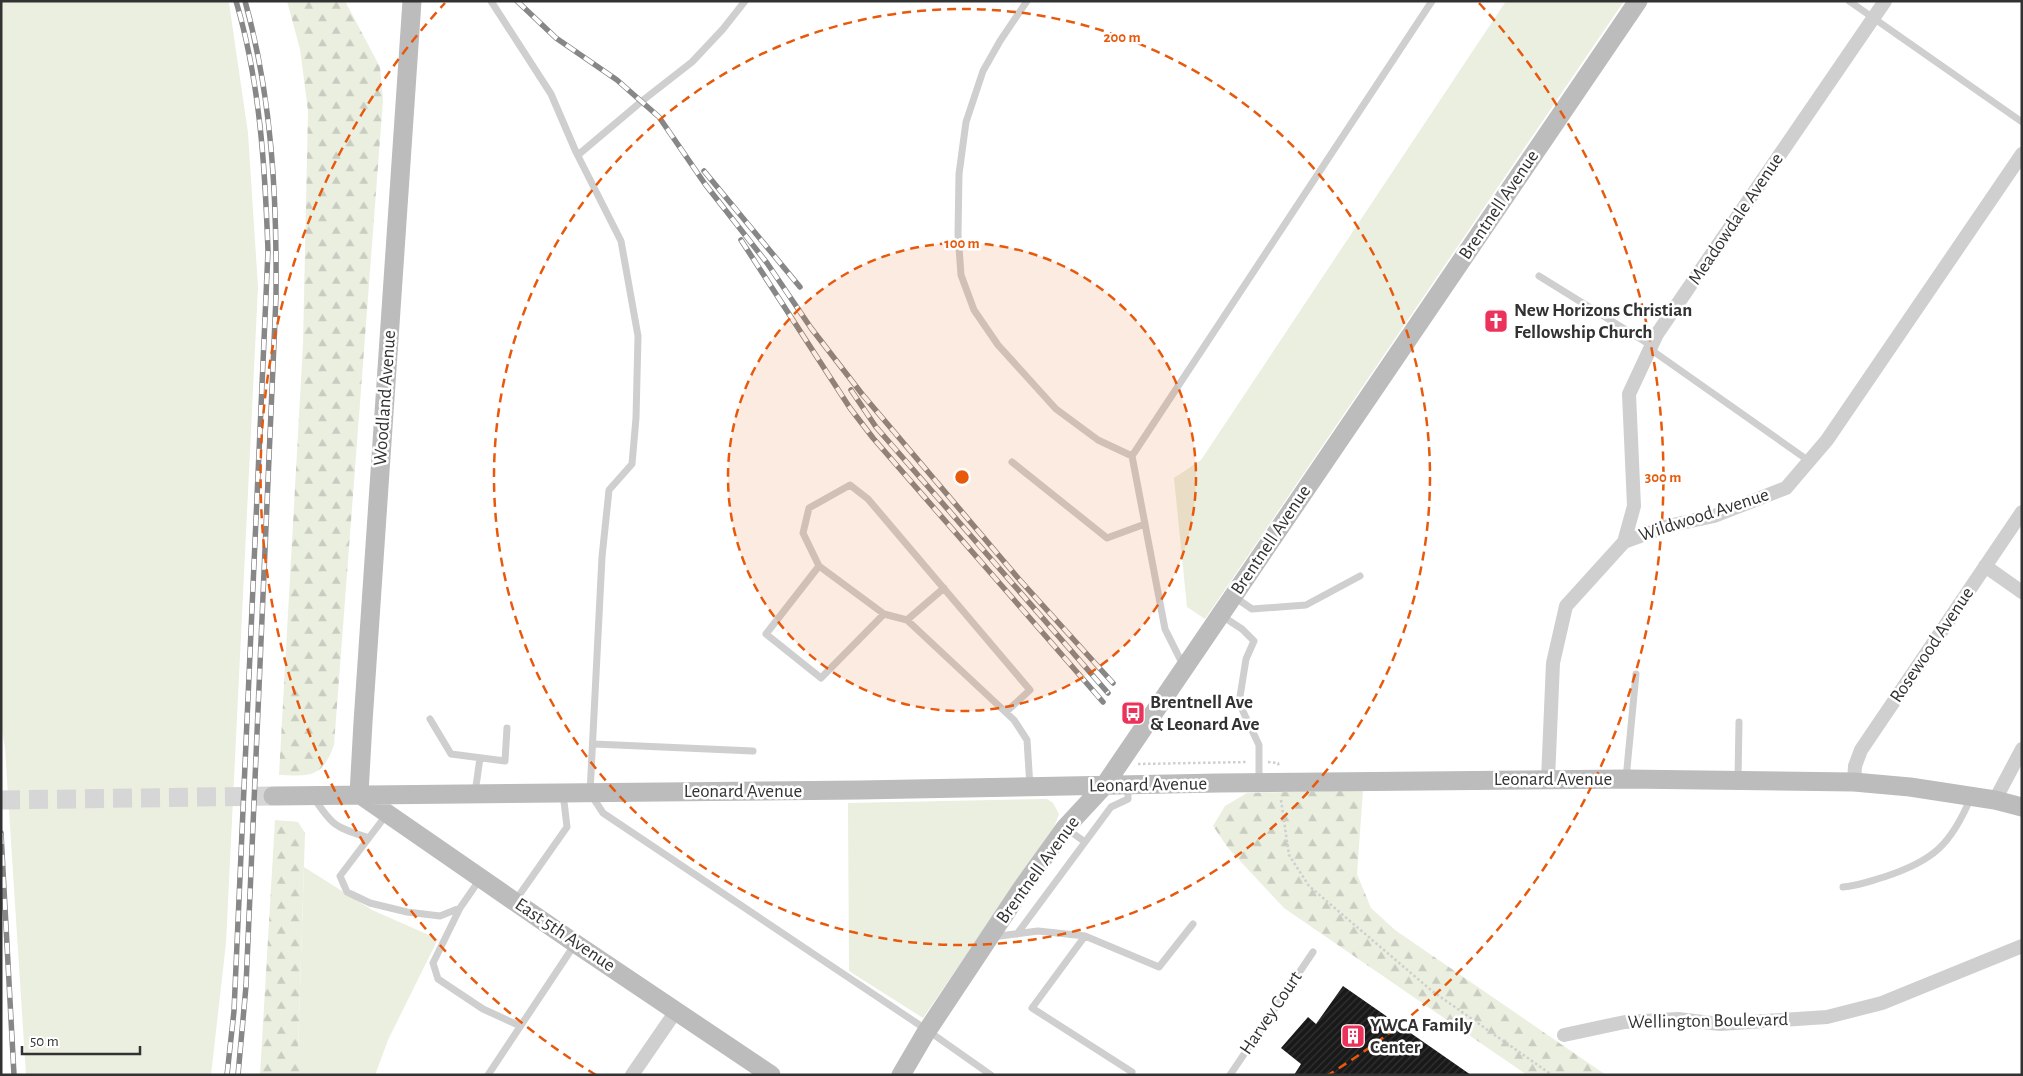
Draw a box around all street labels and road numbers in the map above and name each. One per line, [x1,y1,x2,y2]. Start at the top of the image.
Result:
street label: Brentnell Avenue [1456,147,1542,263]
street label: Meadowdale Avenue [1685,150,1787,288]
street label: Woodland Avenue [371,329,399,467]
street label: Brentnell Avenue [1228,482,1314,598]
street label: Wildwood Avenue [1637,485,1771,545]
street label: Rosewood Avenue [1887,584,1977,706]
street label: Leonard Avenue [1494,770,1612,789]
street label: Leonard Avenue [1089,774,1207,796]
street label: Leonard Avenue [684,782,802,801]
street label: Brentnell Avenue [993,813,1083,927]
street label: East 5th Avenue [512,895,618,975]
street label: Harvey Court [1236,968,1306,1058]
street label: Wellington Boulevard [1628,1010,1789,1032]

